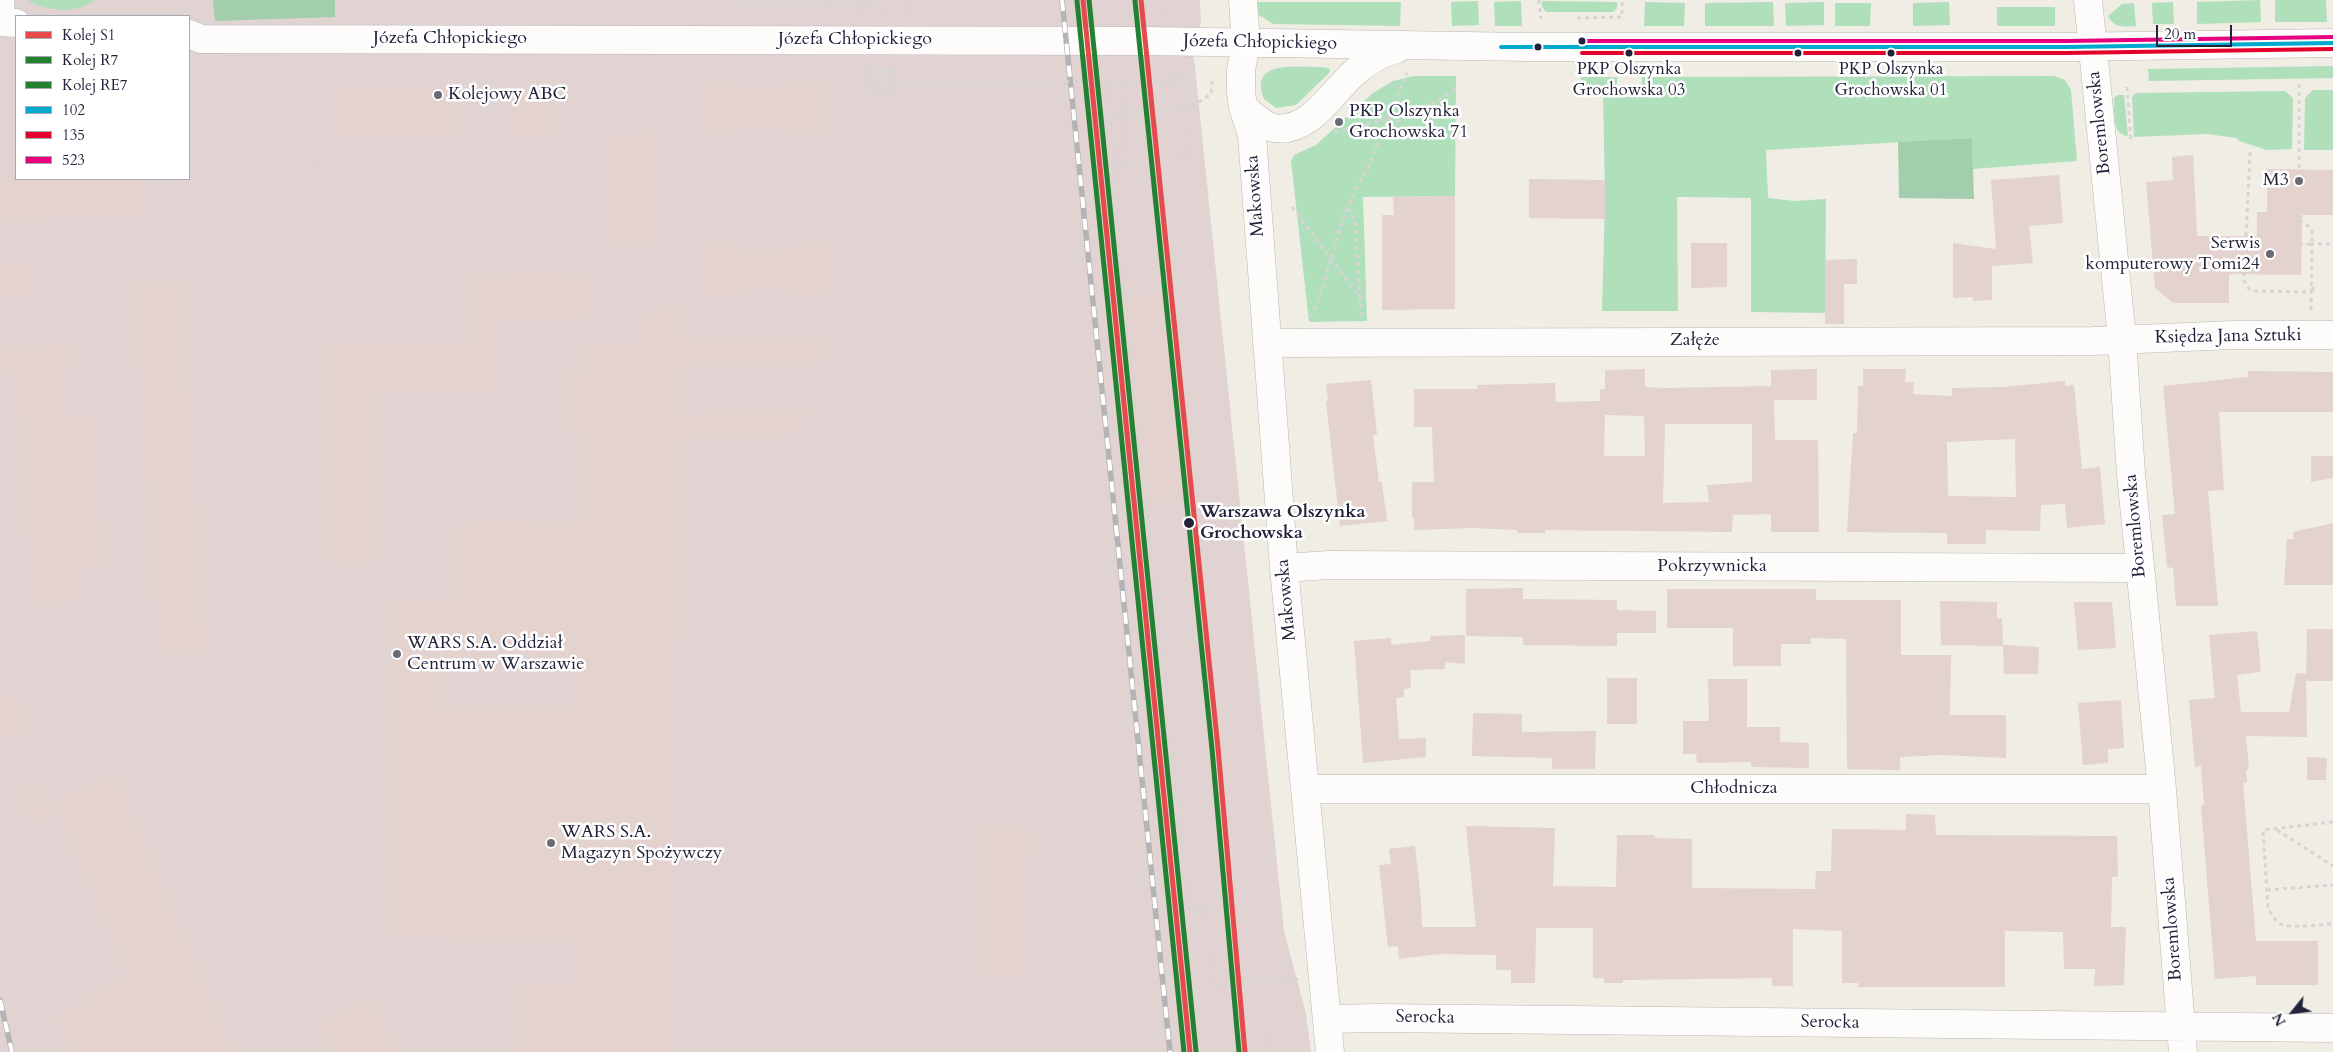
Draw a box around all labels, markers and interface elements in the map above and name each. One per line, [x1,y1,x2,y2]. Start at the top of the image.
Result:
legend [15,15,190,180]
scale bar [2158,15,2234,47]
text: 20 m [2164,24,2196,44]
text: Kolej S1 [62,25,115,45]
street label: Józefa Chłopickiego [373,28,527,50]
street label: Józefa Chłopickiego [778,29,932,51]
street label: Józefa Chłopickiego [1183,31,1337,55]
unlabelled marker [1577,36,1587,46]
unlabelled marker [1533,42,1543,52]
marker: PKP Olszynka Grochowska 03 [1624,48,1634,58]
unlabelled marker [1793,48,1803,58]
marker: PKP Olszynka Grochowska 01 [1886,48,1896,58]
text: Kolej R7 [62,50,118,70]
place label: PKP Olszynka Grochowska 03 [1573,60,1685,100]
place label: PKP Olszynka Grochowska 01 [1835,60,1947,100]
street label: Boremlowska [2084,70,2116,176]
text: Kolej RE7 [62,75,128,95]
place label: Kolejowy ABC [448,84,566,106]
marker: Kolejowy ABC [432,89,444,101]
text: 102 [62,100,85,120]
place label: PKP Olszynka Grochowska 71 [1349,101,1468,144]
marker: PKP Olszynka Grochowska 71 [1333,116,1345,128]
text: 135 [62,125,85,145]
text: 523 [62,150,85,170]
street label: Makowska [1242,154,1270,238]
place label: M3 [2263,170,2289,192]
marker: M3 [2293,175,2305,187]
place label: Serwis komputerowy Tomi24 [2085,233,2260,276]
marker: Serwis komputerowy Tomi24 [2264,248,2276,260]
street label: Księdza Jana Sztuki [2154,325,2302,349]
street label: Załęże [1670,330,1720,352]
street label: Boremlowska [2121,473,2151,579]
place label: Warszawa Olszynka Grochowska [1200,502,1365,544]
marker: Warszawa Olszynka Grochowska [1182,516,1196,530]
street label: Pokrzywnicka [1657,556,1767,578]
street label: Makowska [1273,558,1301,642]
place label: WARS S.A. Oddział Centrum w Warszawie [407,633,584,676]
marker: WARS S.A. Oddział Centrum w Warszawie [391,648,403,660]
street label: Chłodnicza [1690,778,1778,800]
place label: WARS S.A. Magazyn Spożywczy [561,822,722,864]
marker: WARS S.A. Magazyn Spożywczy [545,837,557,849]
street label: Boremlowska [2159,876,2187,982]
north arrow [2268,987,2318,1037]
street label: Serocka [1395,1007,1455,1029]
text: N [2268,1010,2291,1029]
street label: Serocka [1800,1012,1860,1034]

